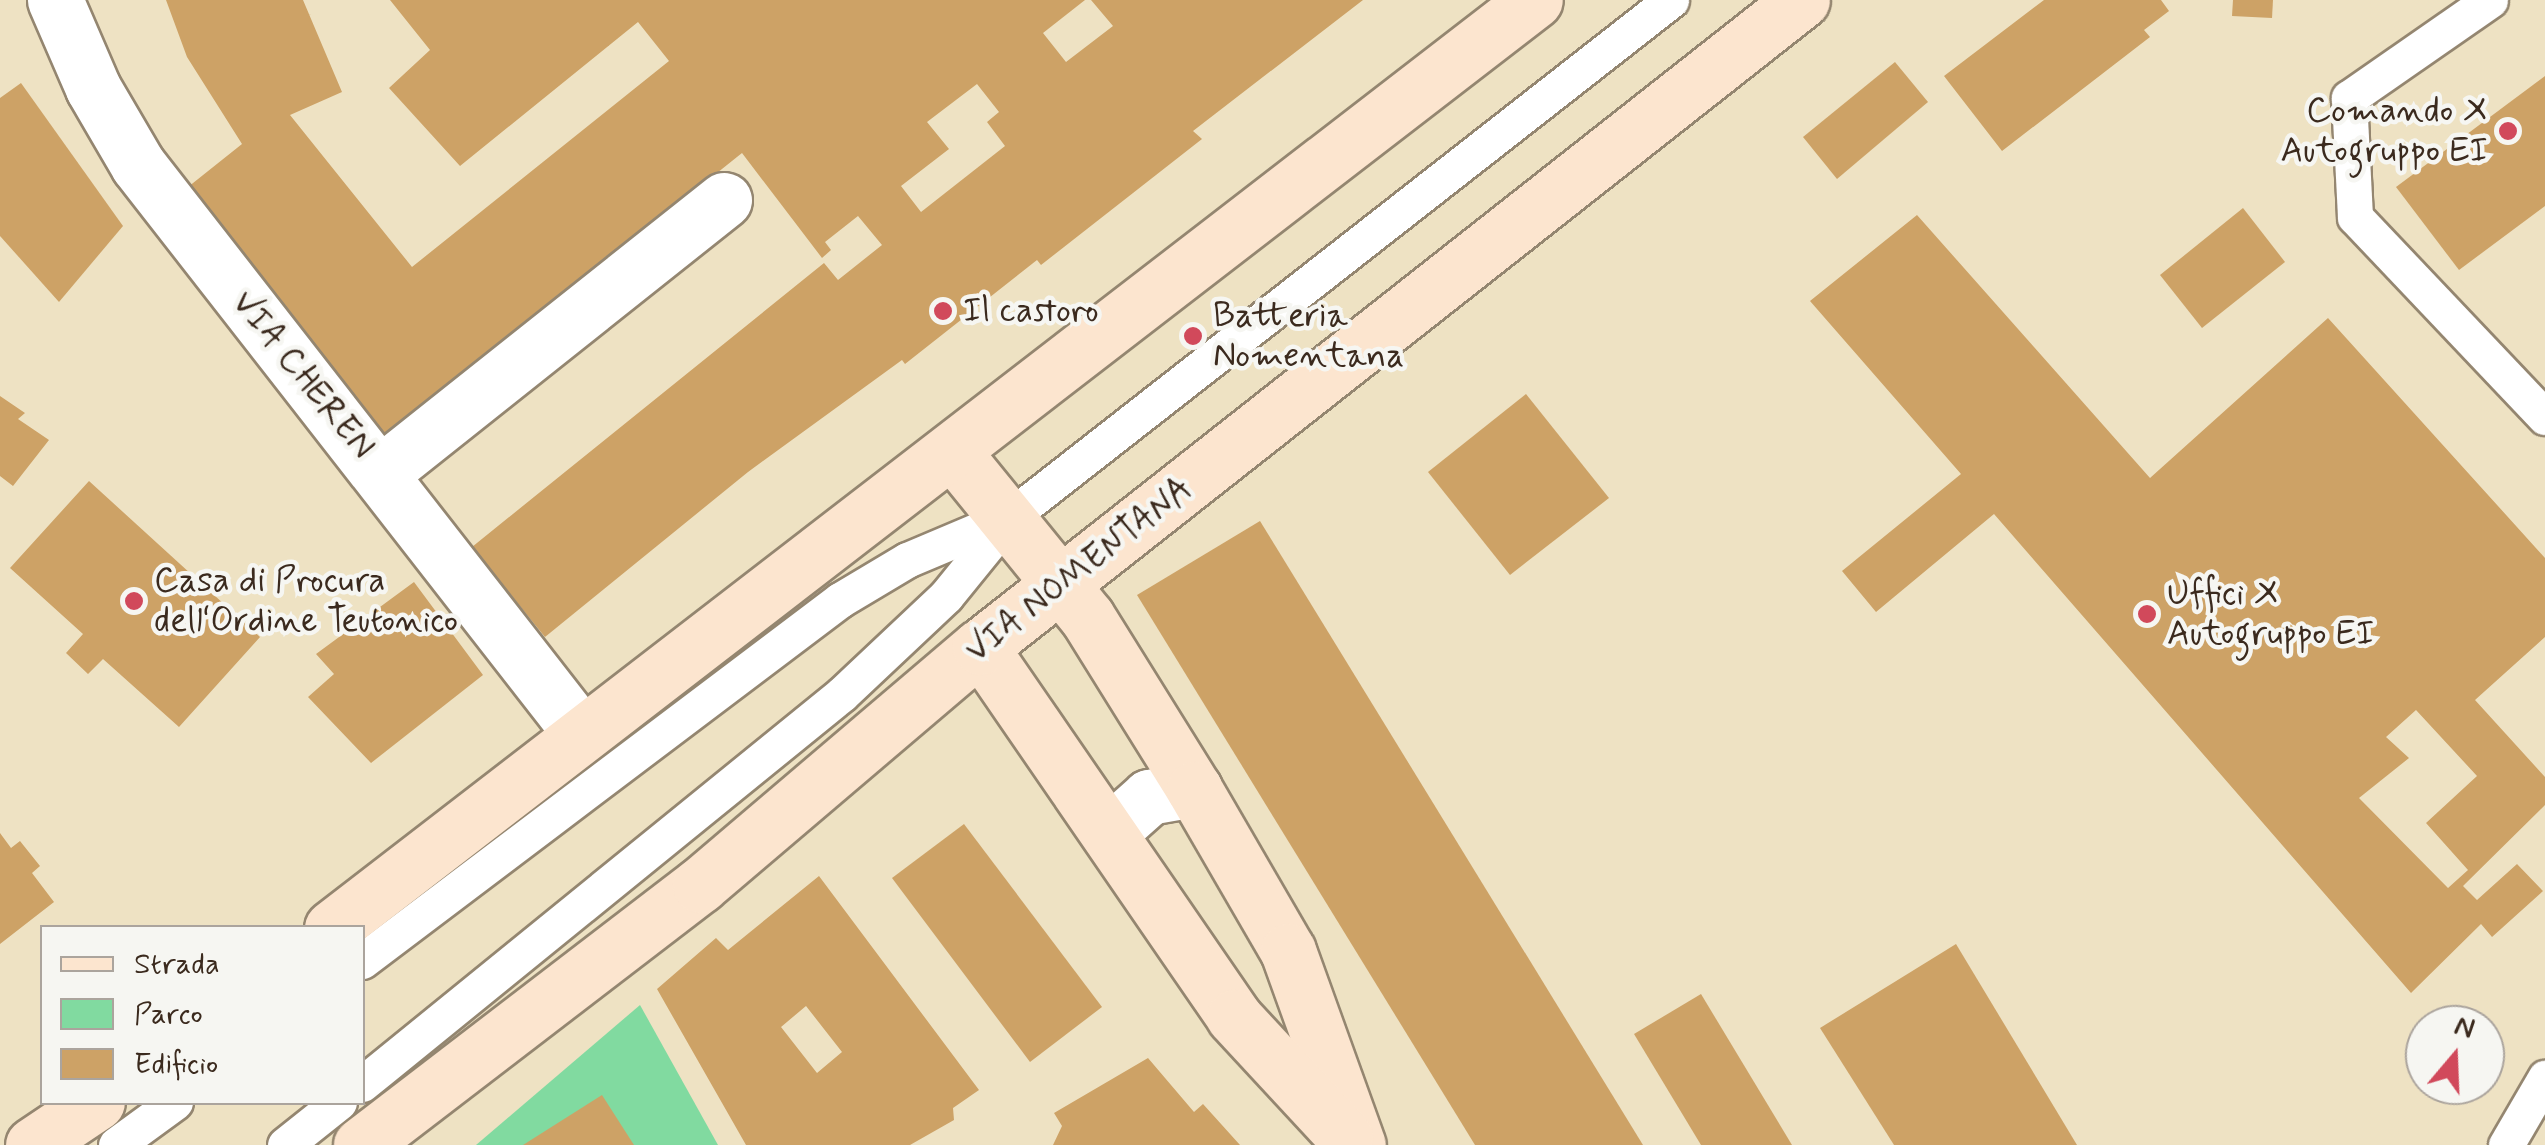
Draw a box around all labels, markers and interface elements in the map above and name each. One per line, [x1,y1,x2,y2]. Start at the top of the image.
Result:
place label: Comando X Autogruppo EI [2278,90,2488,172]
marker: Comando X Autogruppo EI [2497,120,2519,142]
street label: VIA CHEREN [221,281,385,469]
place label: Il castoro [963,290,1098,332]
place label: Batteria Nomentana [1213,295,1404,377]
marker: Il castoro [932,300,954,322]
marker: Batteria Nomentana [1182,325,1204,347]
street label: VIA NOMENTANA [954,466,1204,674]
place label: Casa di Procura dell‘Ordine Teutonico [154,560,458,642]
place label: Uffici X Autogruppo EI [2167,573,2377,655]
marker: Casa di Procura dell‘Ordine Teutonico [123,590,145,612]
marker: Uffici X Autogruppo EI [2136,603,2158,625]
legend [40,925,365,1105]
text: Strada [134,945,220,984]
text: Parco [134,995,203,1034]
north arrow [2405,1005,2505,1105]
text: N [2449,1008,2479,1049]
text: Edificio [134,1045,218,1084]

